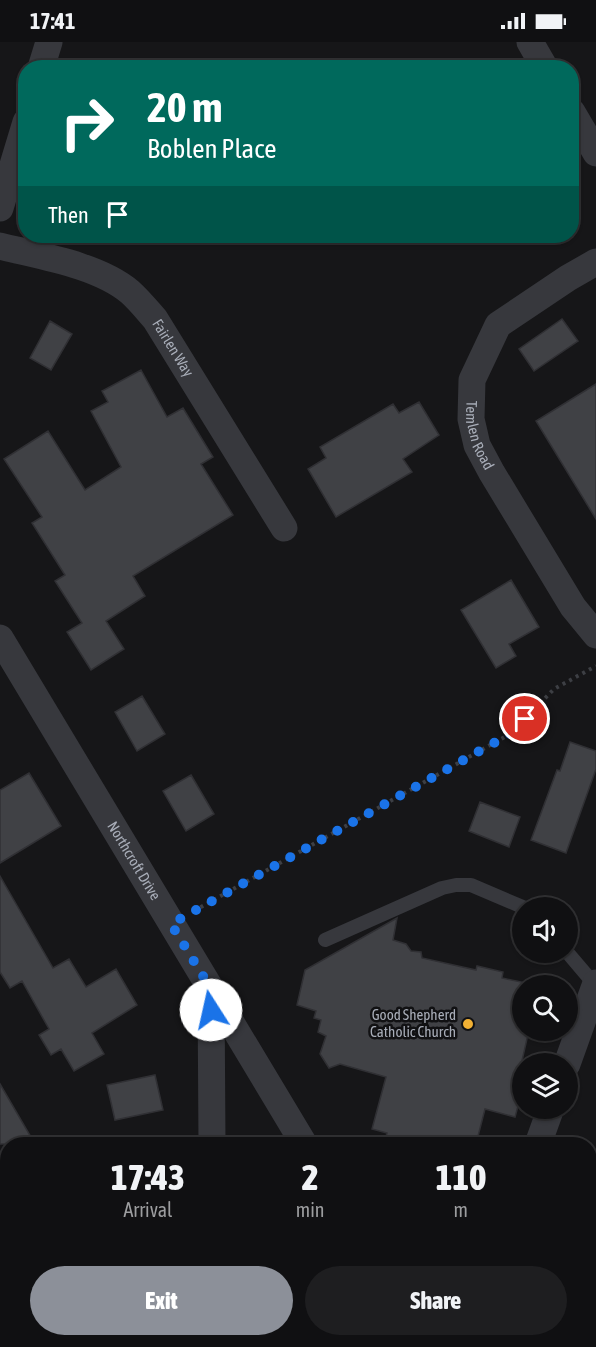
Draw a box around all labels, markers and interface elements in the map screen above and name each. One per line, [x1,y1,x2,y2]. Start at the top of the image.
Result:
text: 17:41 [30,8,75,34]
text: 20 m [147,83,222,131]
icon: right [48,84,126,162]
text: Boblen Place [147,133,276,164]
icon: arrive [101,198,134,231]
text: Then [48,202,89,228]
street label: Fairlen Way [149,316,197,380]
street label: Temlen Road [463,400,498,472]
pin [499,693,550,744]
icon: arrive [508,702,541,735]
street label: Northcroft Drive [104,818,165,903]
map controls [512,897,578,1119]
button: sound [512,897,578,963]
button: search [512,975,578,1041]
position arrow [179,978,243,1042]
place label: Good Shepherd Catholic Church [370,1006,456,1040]
marker: Good Shepherd Catholic Church [461,1017,475,1031]
button: layers [512,1053,578,1119]
text: 17:43 [111,1156,185,1198]
text: 2 [302,1156,319,1198]
text: 110 [435,1156,486,1198]
text: Arrival [123,1198,172,1221]
text: min [296,1198,325,1221]
text: m [454,1198,468,1221]
button: Exit [30,1266,293,1335]
button: Share [305,1266,567,1335]

